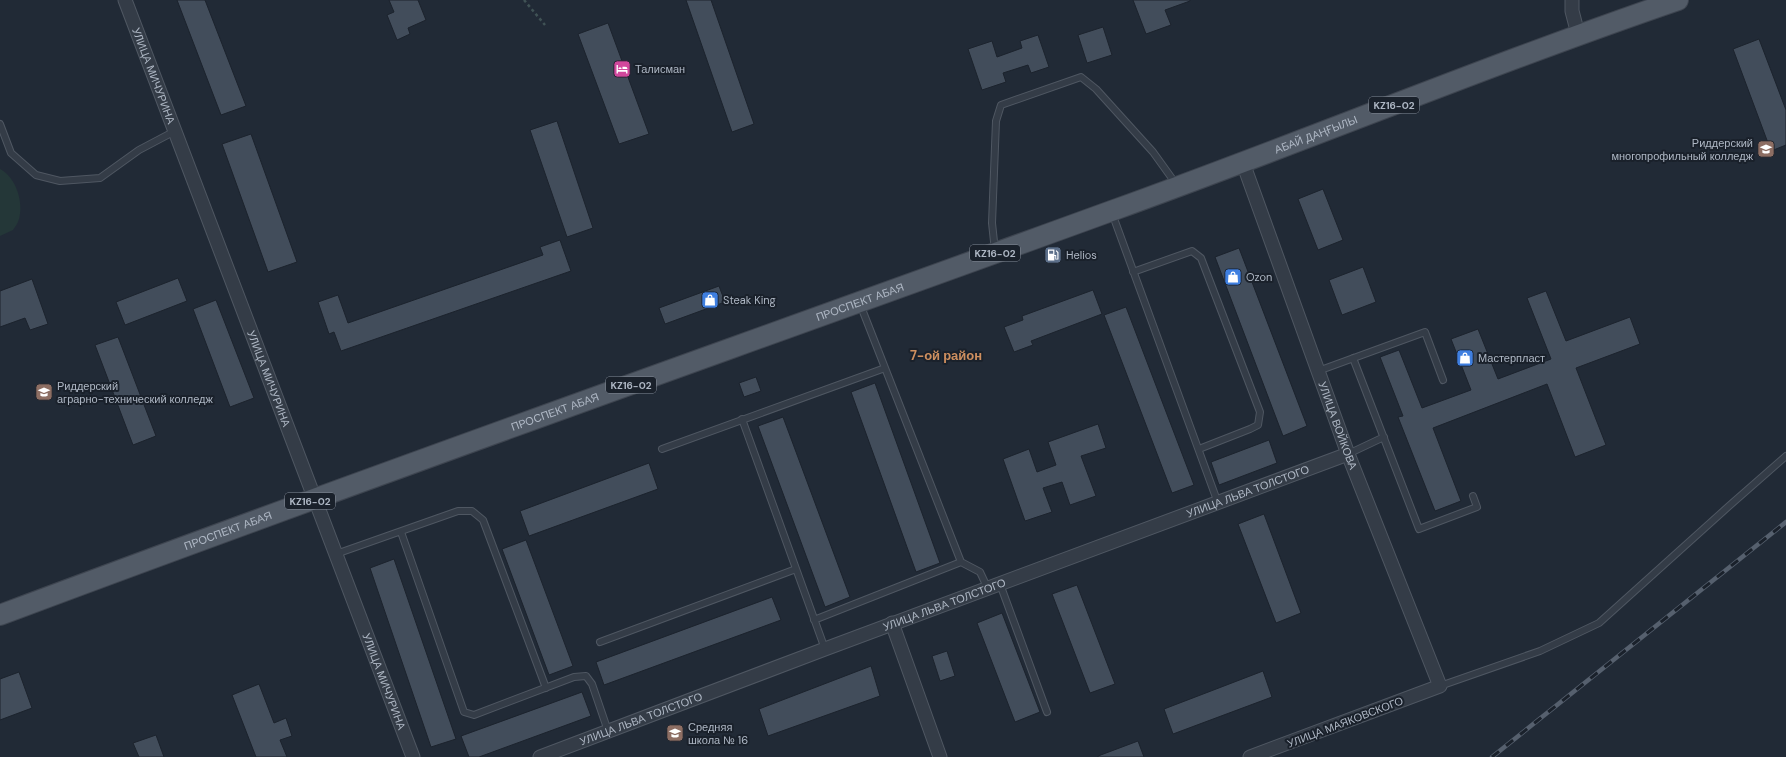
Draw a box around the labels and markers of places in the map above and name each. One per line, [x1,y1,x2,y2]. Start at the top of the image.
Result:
hotel icon: Талисман [612,59,632,79]
place label: Талисман [635,62,685,76]
place label: Риддерский многопрофильный колледж [1611,136,1754,163]
school or university icon: Риддерский многопрофильный колледж [1756,139,1776,159]
fuel station icon: Helios [1043,245,1063,265]
place label: Helios [1066,248,1097,262]
shop icon: Ozon [1223,267,1243,287]
place label: Ozon [1246,270,1272,284]
shop icon: Steak King [700,290,720,310]
place label: Steak King [723,293,776,307]
shop icon: Мастерпласт [1455,348,1475,368]
place label: Мастерпласт [1478,351,1545,365]
place label: Риддерский аграрно-технический колледж [57,379,213,406]
school or university icon: Риддерский аграрно-технический колледж [34,382,54,402]
place label: Средняя школа № 16 [688,720,748,747]
school or university icon: Средняя школа № 16 [665,723,685,743]

